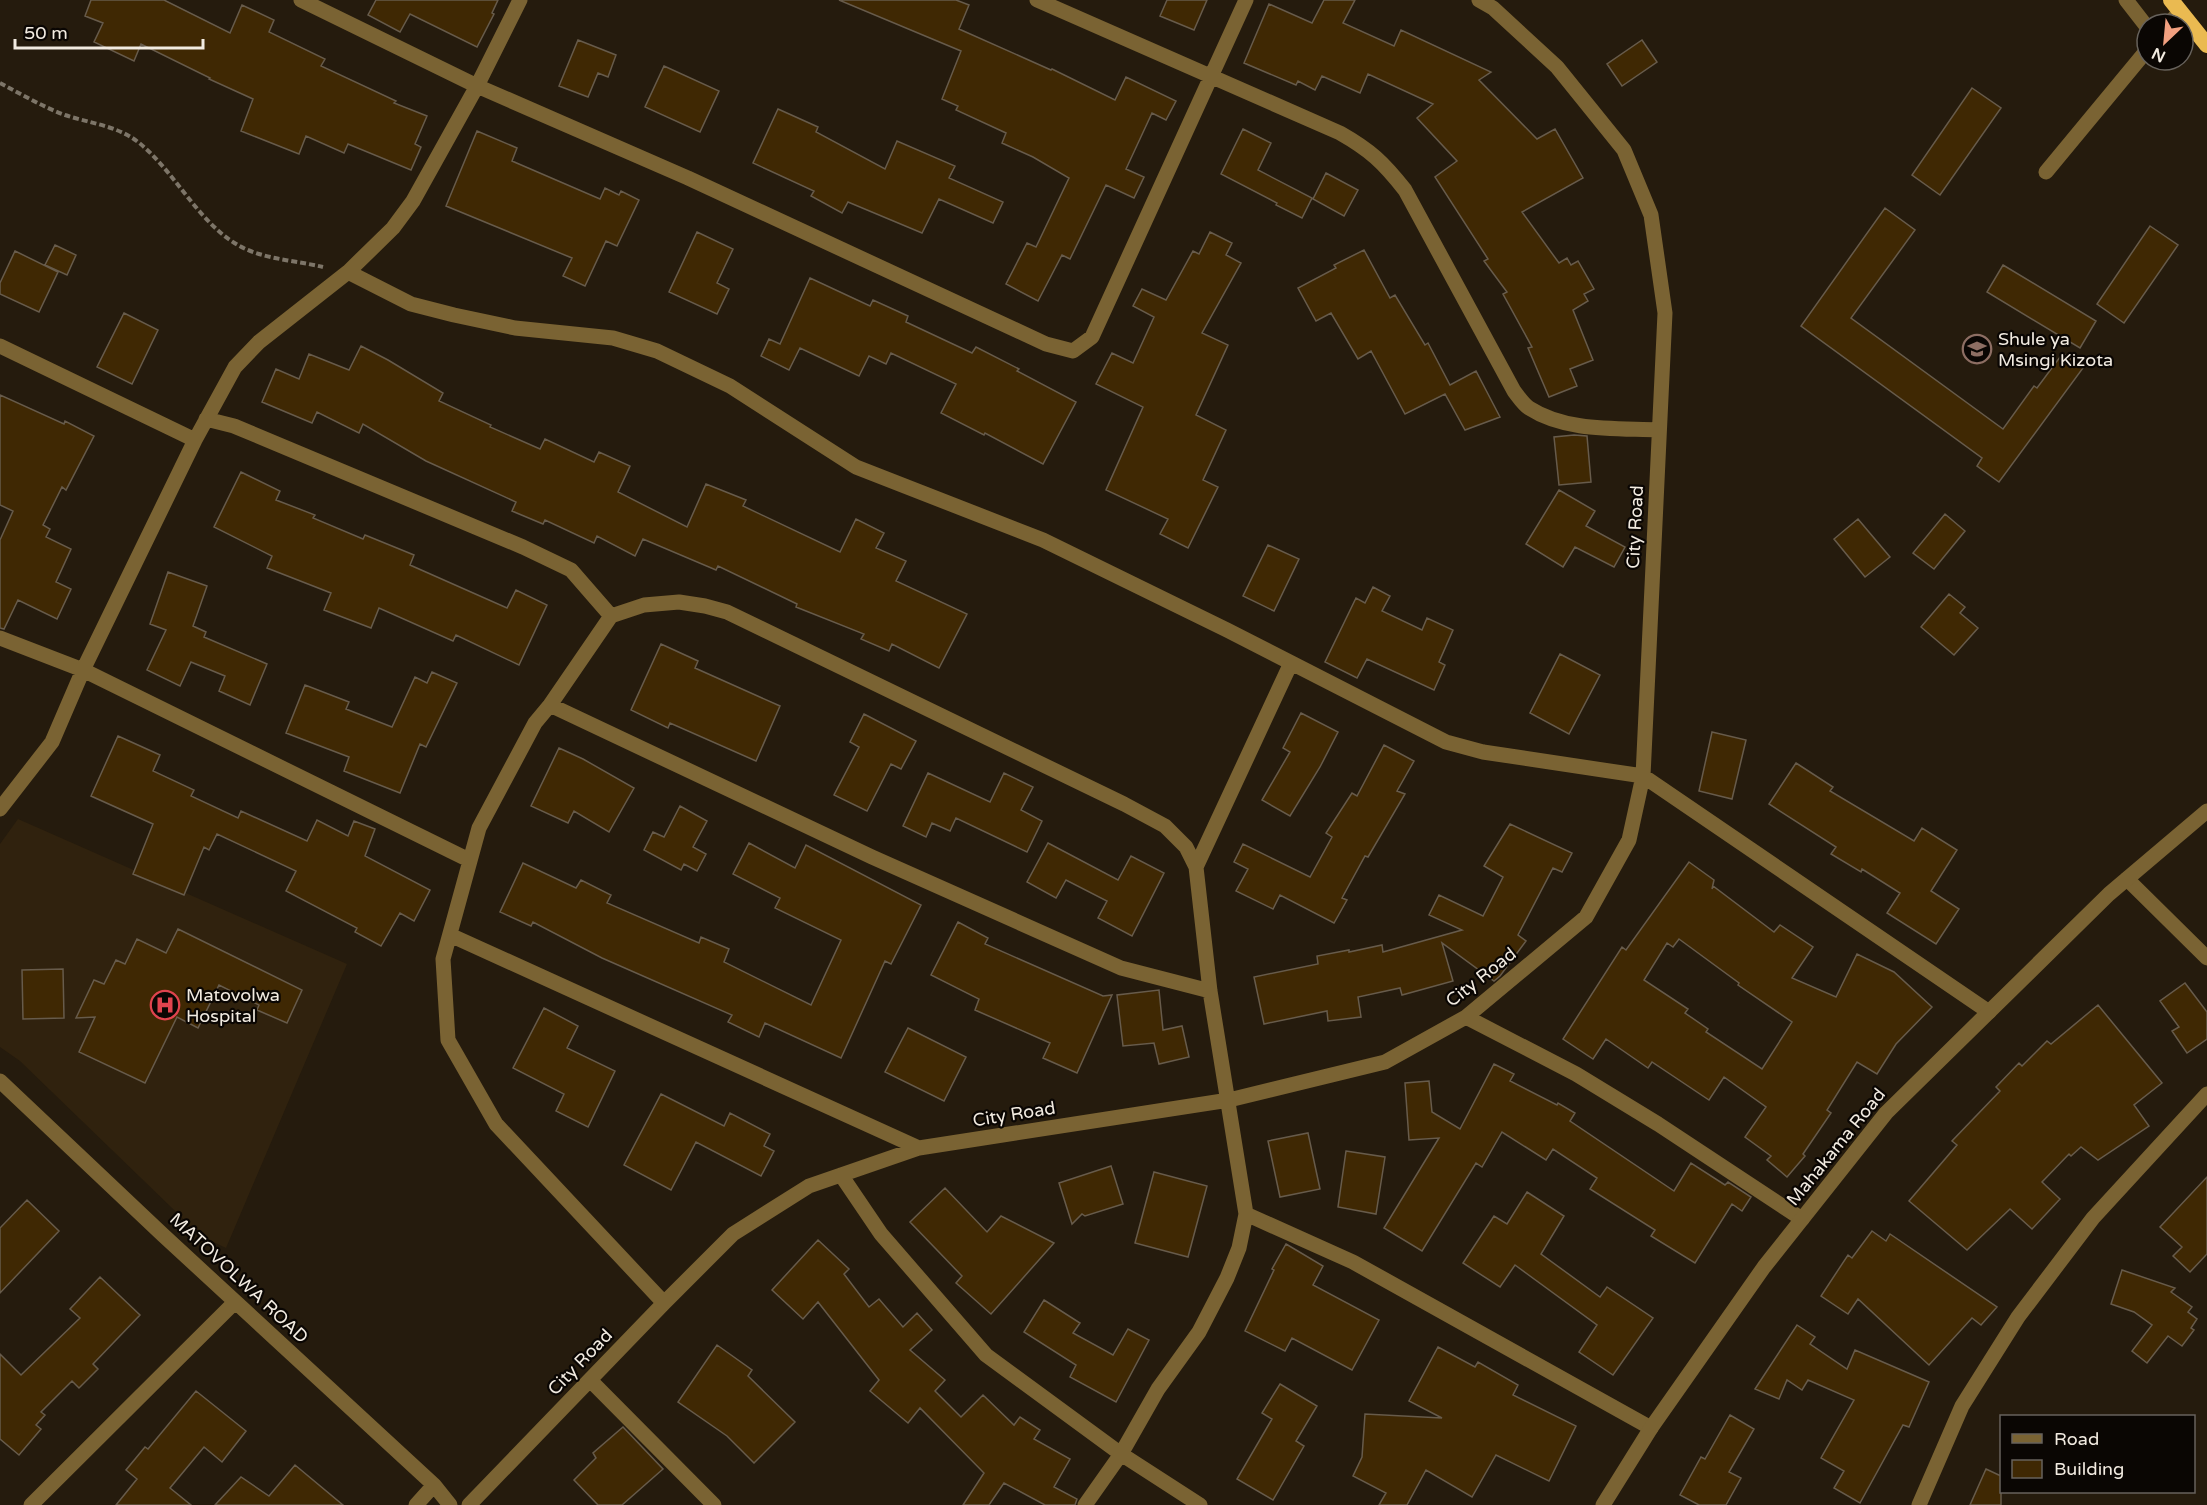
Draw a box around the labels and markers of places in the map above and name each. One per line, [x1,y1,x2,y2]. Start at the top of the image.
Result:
place label: Shule ya Msingi Kizota [1998,328,2113,371]
school or university icon: Shule ya Msingi Kizota [1961,333,1993,365]
place label: Matovolwa Hospital [186,984,280,1027]
hospital icon: Matovolwa Hospital [149,989,181,1021]

